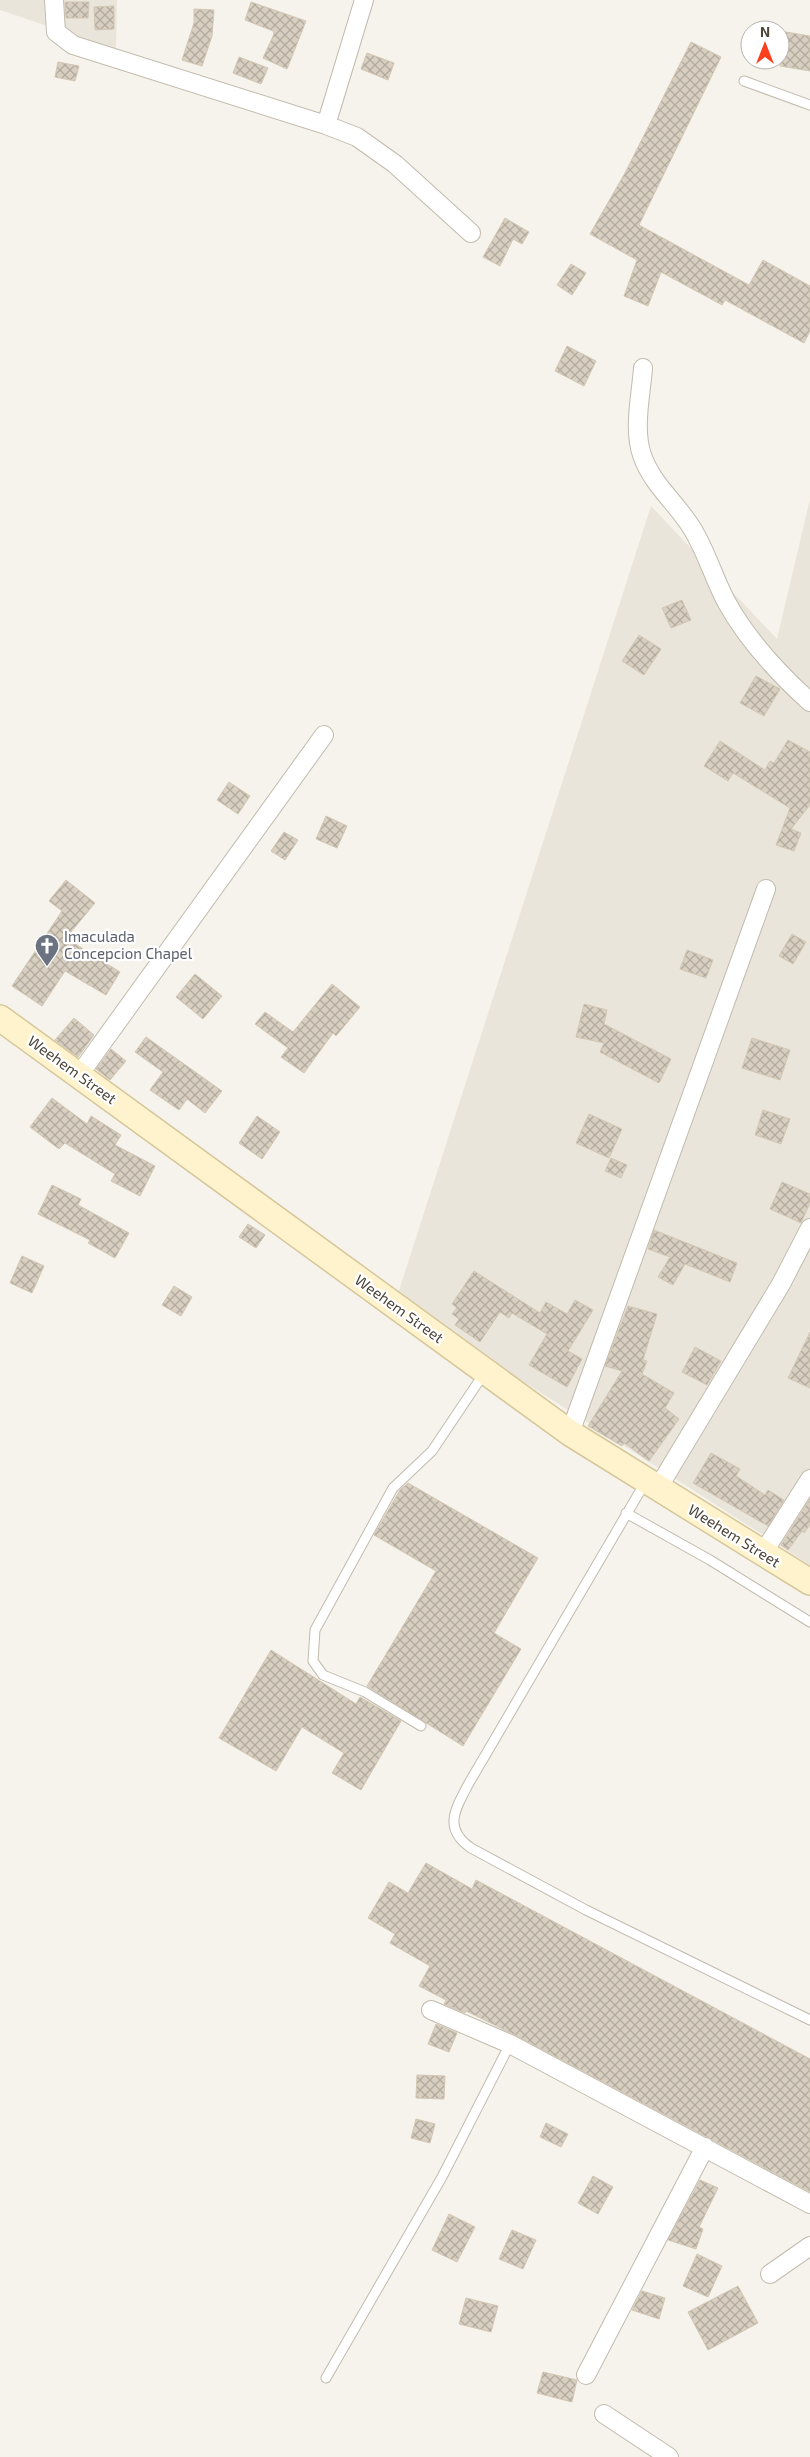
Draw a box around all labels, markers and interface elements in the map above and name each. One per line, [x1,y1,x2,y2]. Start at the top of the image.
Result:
north arrow [740,20,790,70]
text: N [760,23,770,40]
place label: Imaculada Concepcion Chapel [64,927,193,962]
church icon: Imaculada Concepcion Chapel [34,933,60,967]
street label: Weehem Street [25,1031,121,1107]
street label: Weehem Street [352,1270,448,1346]
street label: Weehem Street [685,1500,784,1571]

